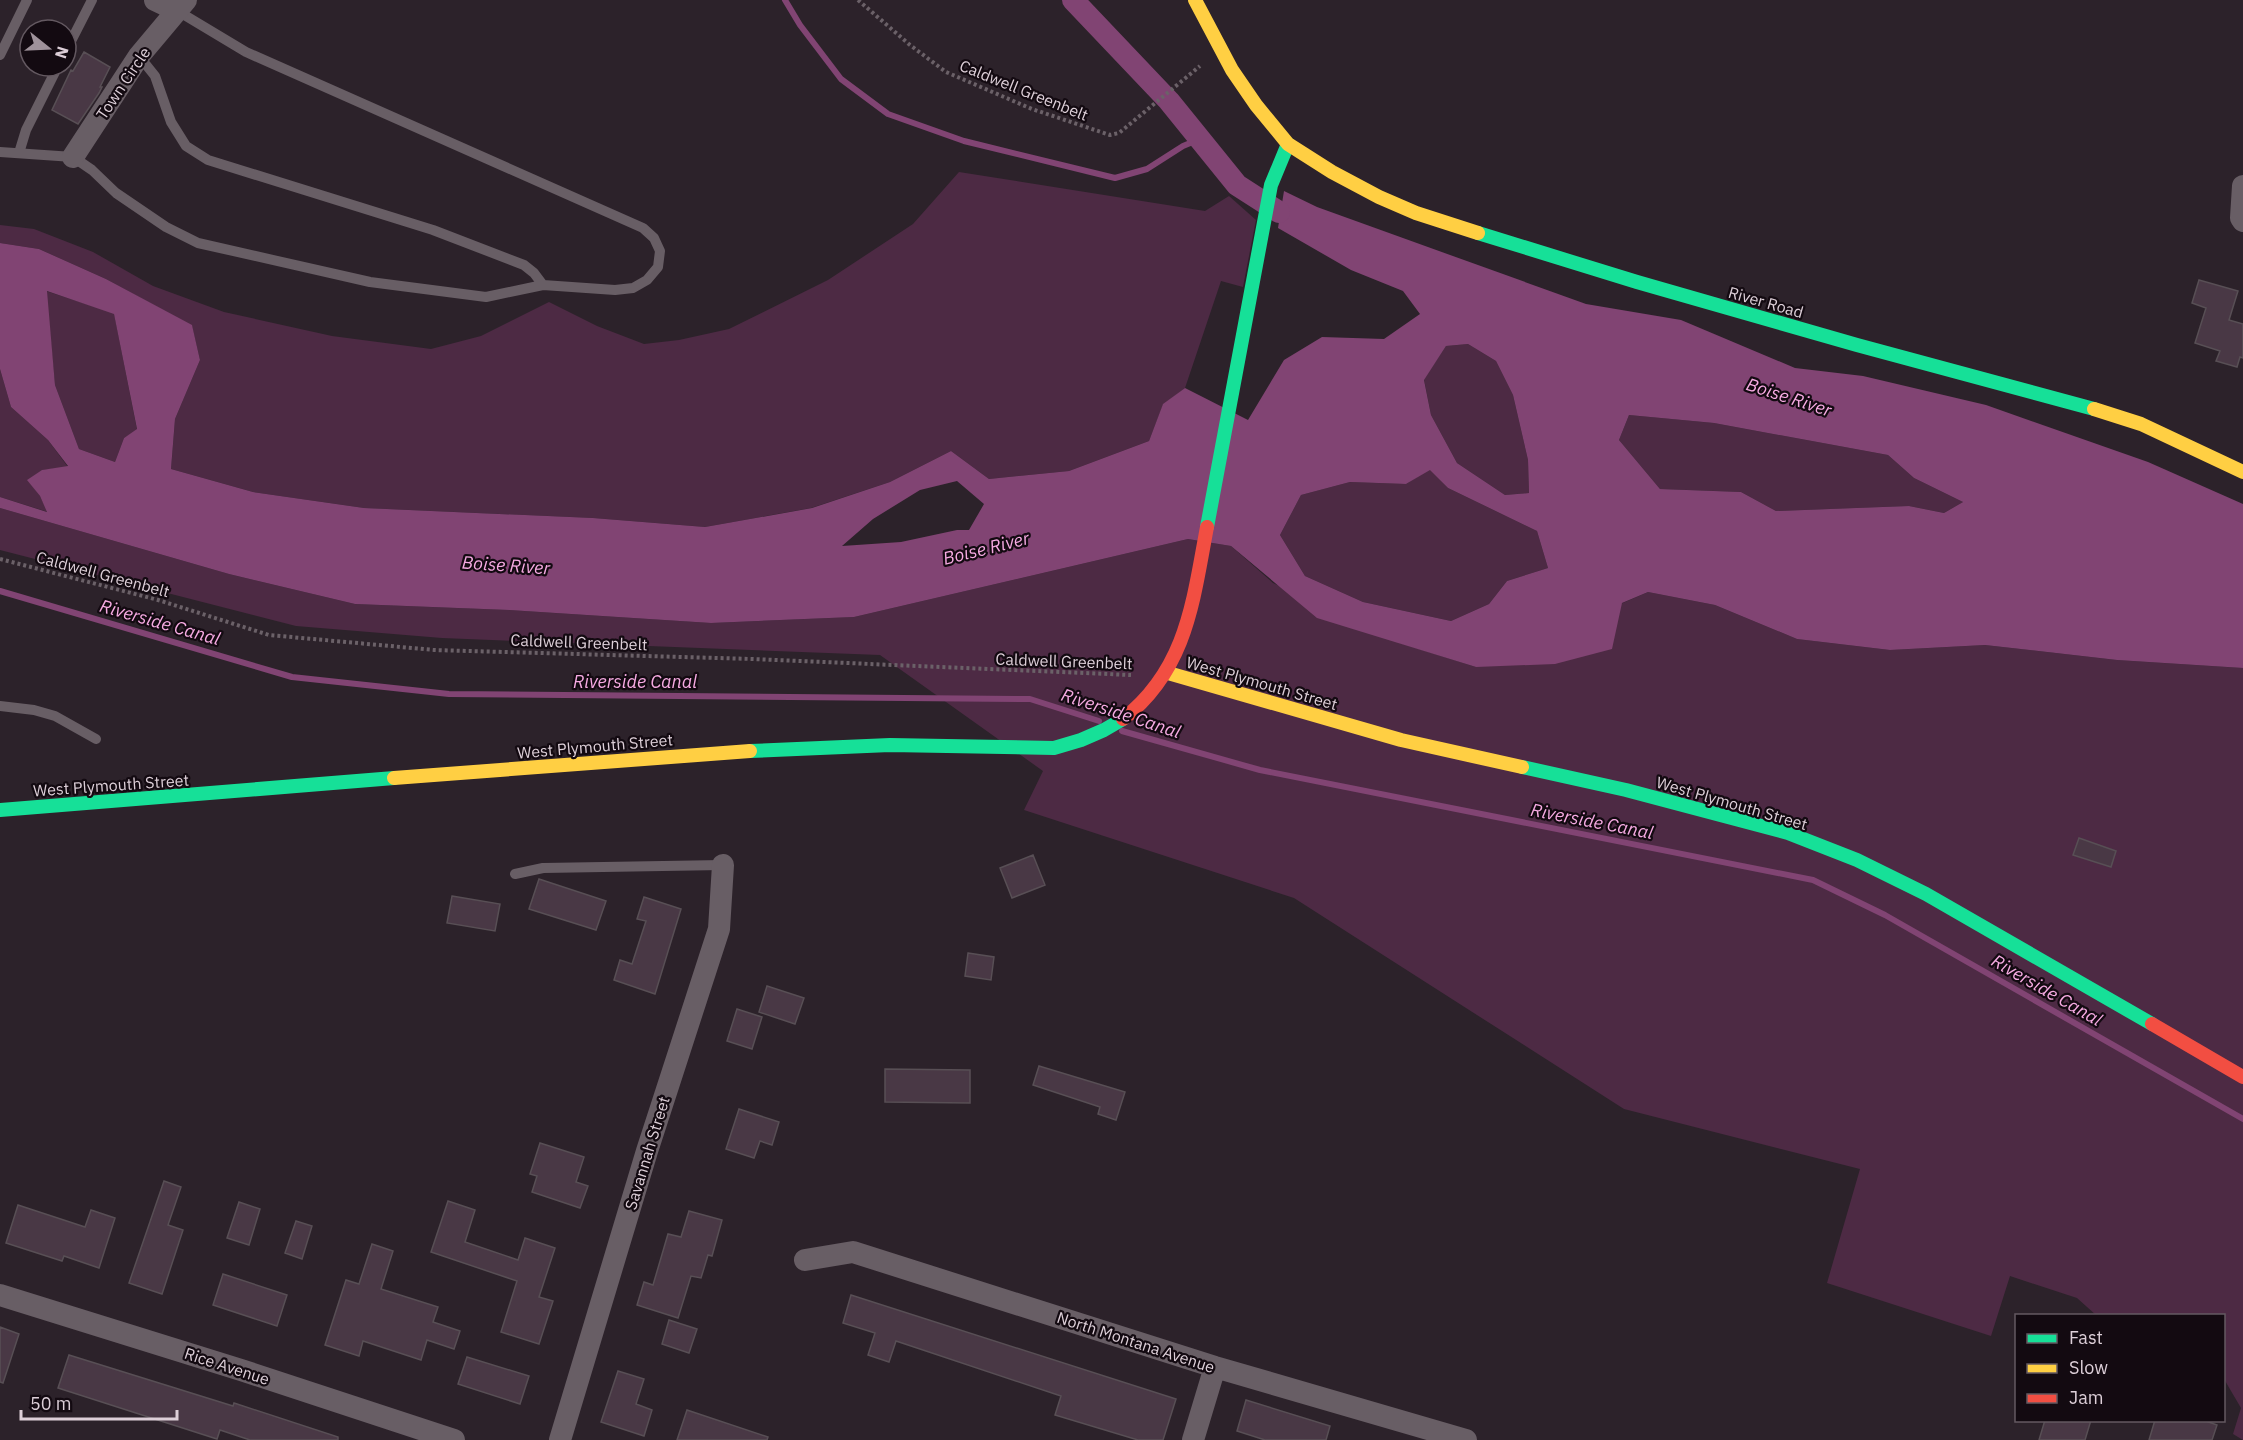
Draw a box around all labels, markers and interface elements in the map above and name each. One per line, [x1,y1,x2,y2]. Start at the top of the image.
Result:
north arrow [18,18,78,78]
street label: Town Circle [91,43,155,123]
text: N [51,44,74,61]
street label: Caldwell Greenbelt [957,55,1091,125]
street label: River Road [1726,282,1806,322]
water label: Boise River [1744,372,1835,422]
water label: Boise River [940,526,1032,570]
street label: Caldwell Greenbelt [34,547,172,601]
water label: Boise River [461,550,551,580]
water label: Riverside Canal [97,594,223,650]
street label: Caldwell Greenbelt [510,630,648,654]
street label: Caldwell Greenbelt [995,649,1133,673]
street label: West Plymouth Street [1184,652,1340,714]
water label: Riverside Canal [573,670,697,693]
water label: Riverside Canal [1058,683,1184,743]
street label: West Plymouth Street [516,729,674,763]
street label: West Plymouth Street [32,770,190,800]
street label: West Plymouth Street [1654,772,1810,834]
water label: Riverside Canal [1529,798,1655,844]
water label: Riverside Canal [1988,949,2107,1031]
street label: Savannah Street [620,1094,674,1212]
street label: North Montana Avenue [1055,1307,1218,1377]
legend [2015,1314,2225,1422]
text: Fast [2069,1326,2103,1349]
street label: Rice Avenue [182,1343,272,1389]
text: Slow [2069,1356,2108,1379]
scale bar [21,1383,177,1421]
text: Jam [2069,1386,2104,1409]
text: 50 m [30,1392,72,1415]

